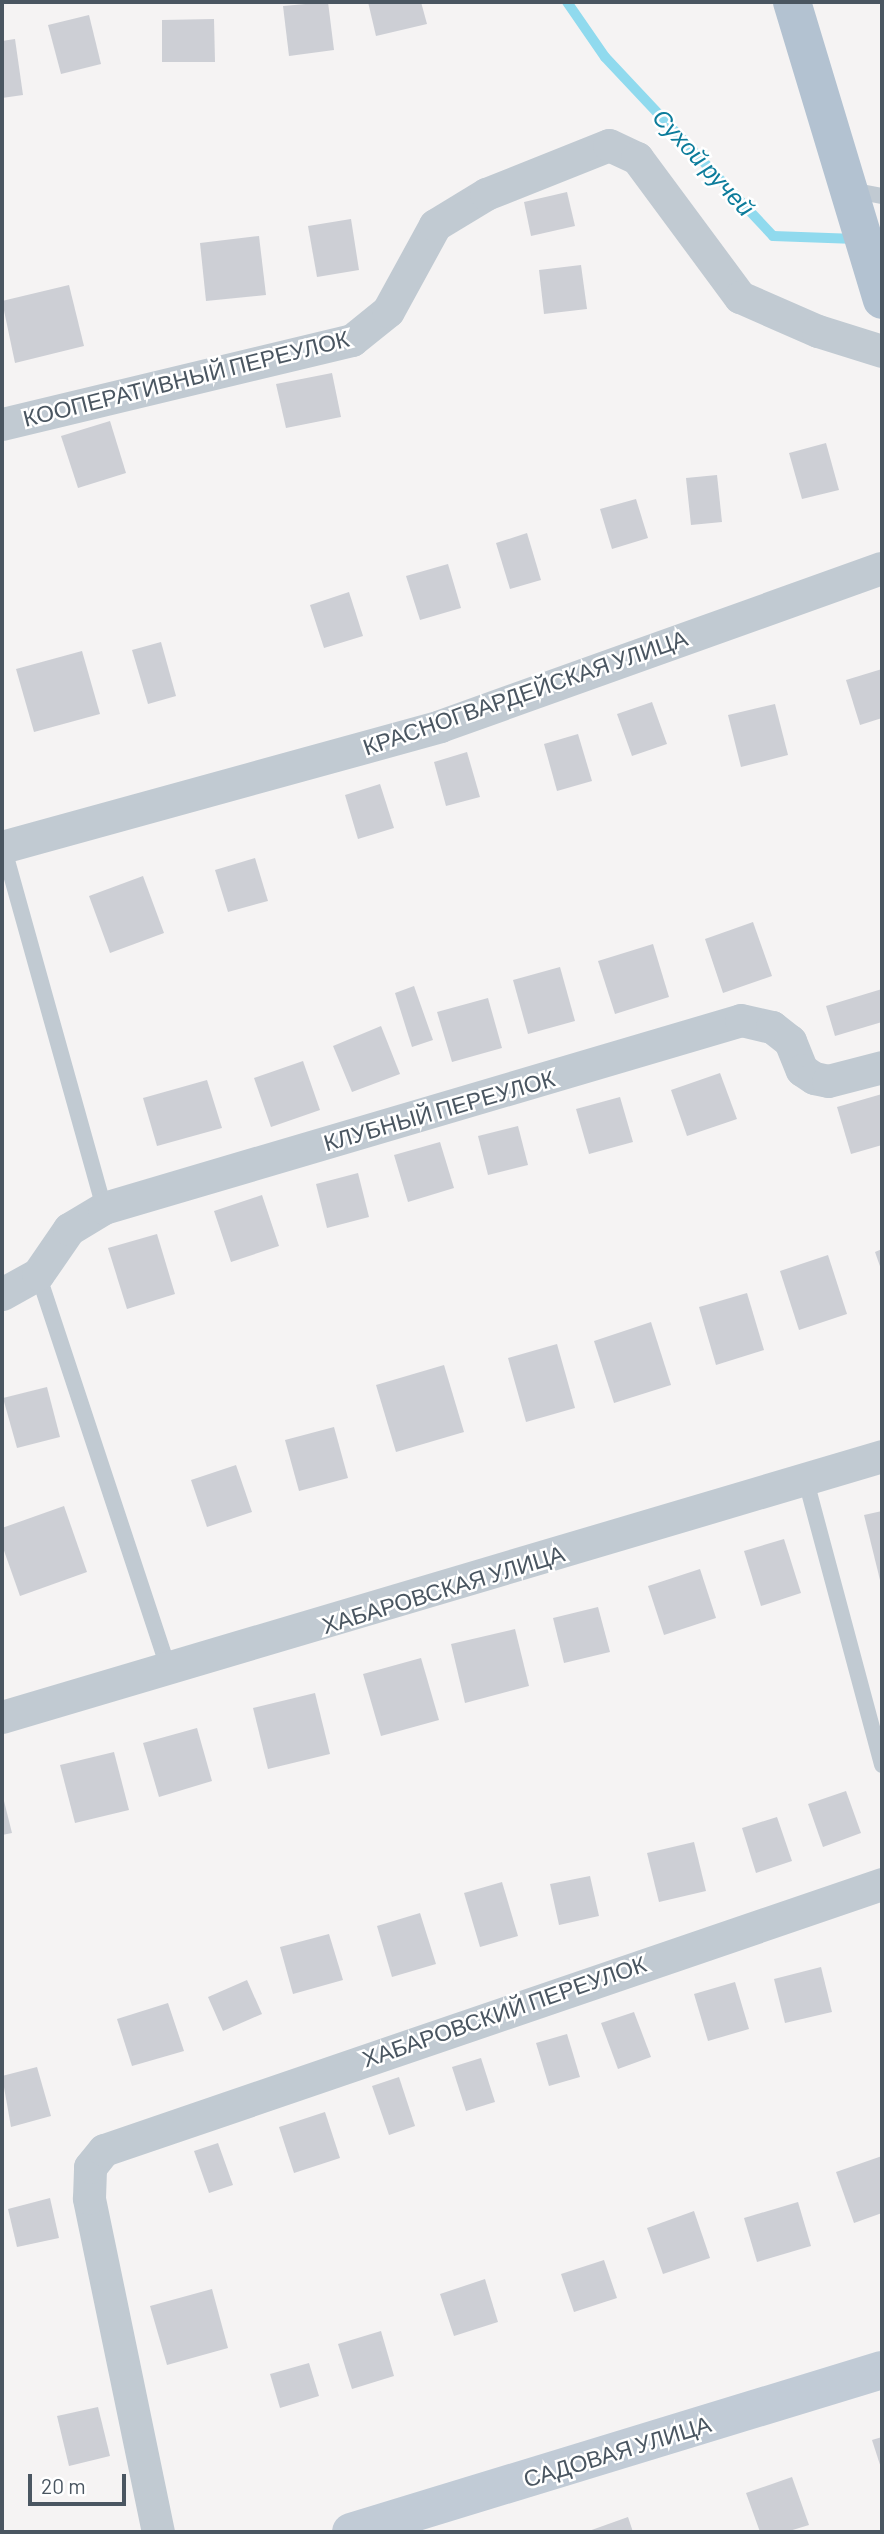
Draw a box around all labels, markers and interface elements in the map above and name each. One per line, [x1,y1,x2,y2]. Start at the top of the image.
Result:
water label: Сухой ручей [647,103,761,221]
street label: КООПЕРАТИВНЫЙ ПЕРЕУЛОК [20,324,352,432]
street label: КРАСНОГВАРДЕЙСКАЯ УЛИЦА [359,623,691,761]
street label: КЛУБНЫЙ ПЕРЕУЛОК [320,1064,558,1156]
street label: ХАБАРОВСКАЯ УЛИЦА [318,1539,568,1639]
street label: ХАБАРОВСКИЙ ПЕРЕУЛОК [358,1949,650,2073]
street label: САДОВАЯ УЛИЦА [520,2409,714,2493]
scale bar [32,2460,130,2504]
text: 20 m [41,2473,86,2498]

